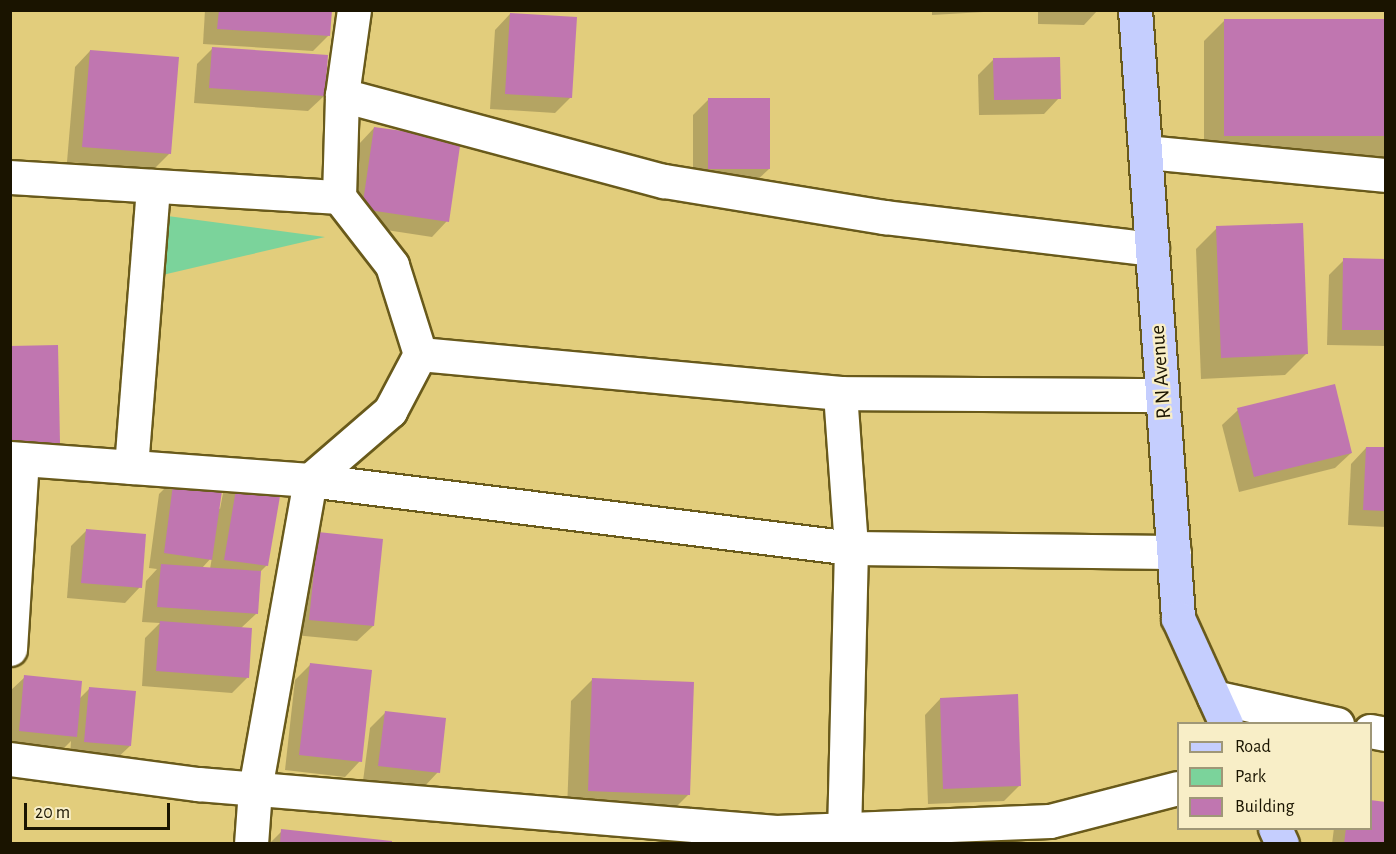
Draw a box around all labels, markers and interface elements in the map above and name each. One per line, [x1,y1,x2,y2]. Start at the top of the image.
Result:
street label: R N Avenue [1145,324,1177,420]
legend [1177,722,1372,830]
text: Road [1235,738,1271,756]
text: Park [1235,768,1266,786]
scale bar [27,791,172,829]
text: Building [1235,798,1294,816]
text: 20 m [35,804,70,822]

